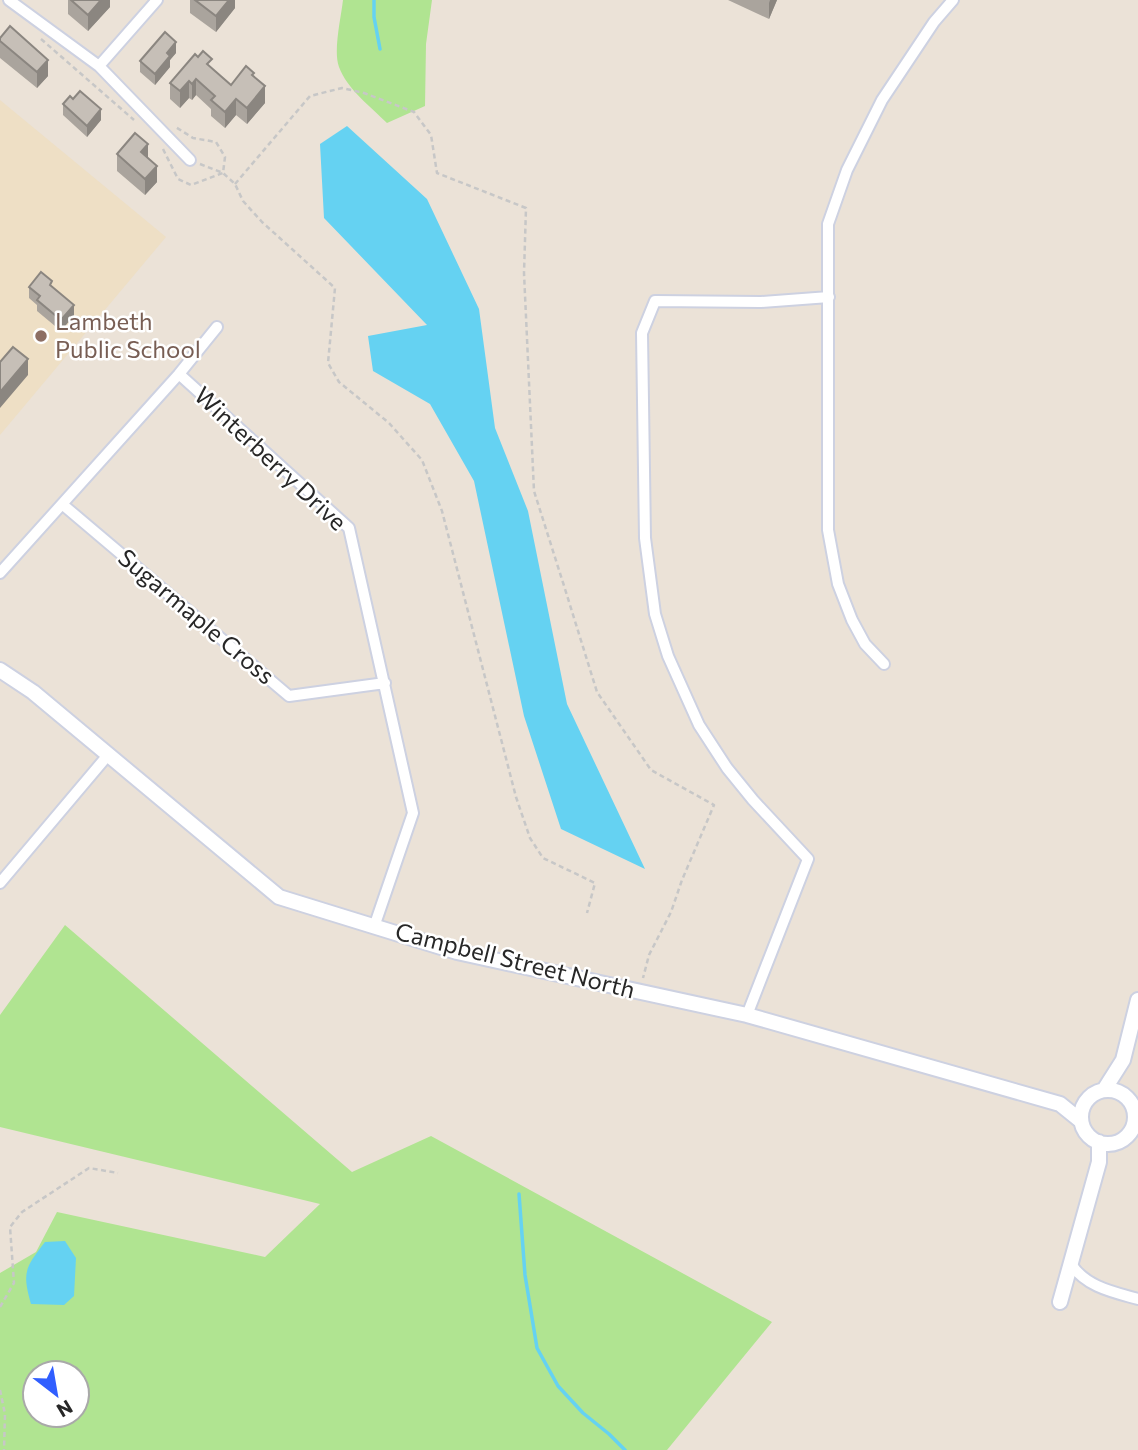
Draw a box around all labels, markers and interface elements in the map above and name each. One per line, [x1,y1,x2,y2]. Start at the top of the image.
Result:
place label: Lambeth Public School [55,306,201,363]
marker: Lambeth Public School [33,328,49,344]
street label: Winterberry Drive [189,380,353,536]
street label: Sugarmaple Cross [113,542,281,690]
street label: Campbell Street North [393,916,638,1003]
north arrow [21,1359,91,1429]
text: N [53,1395,77,1423]

